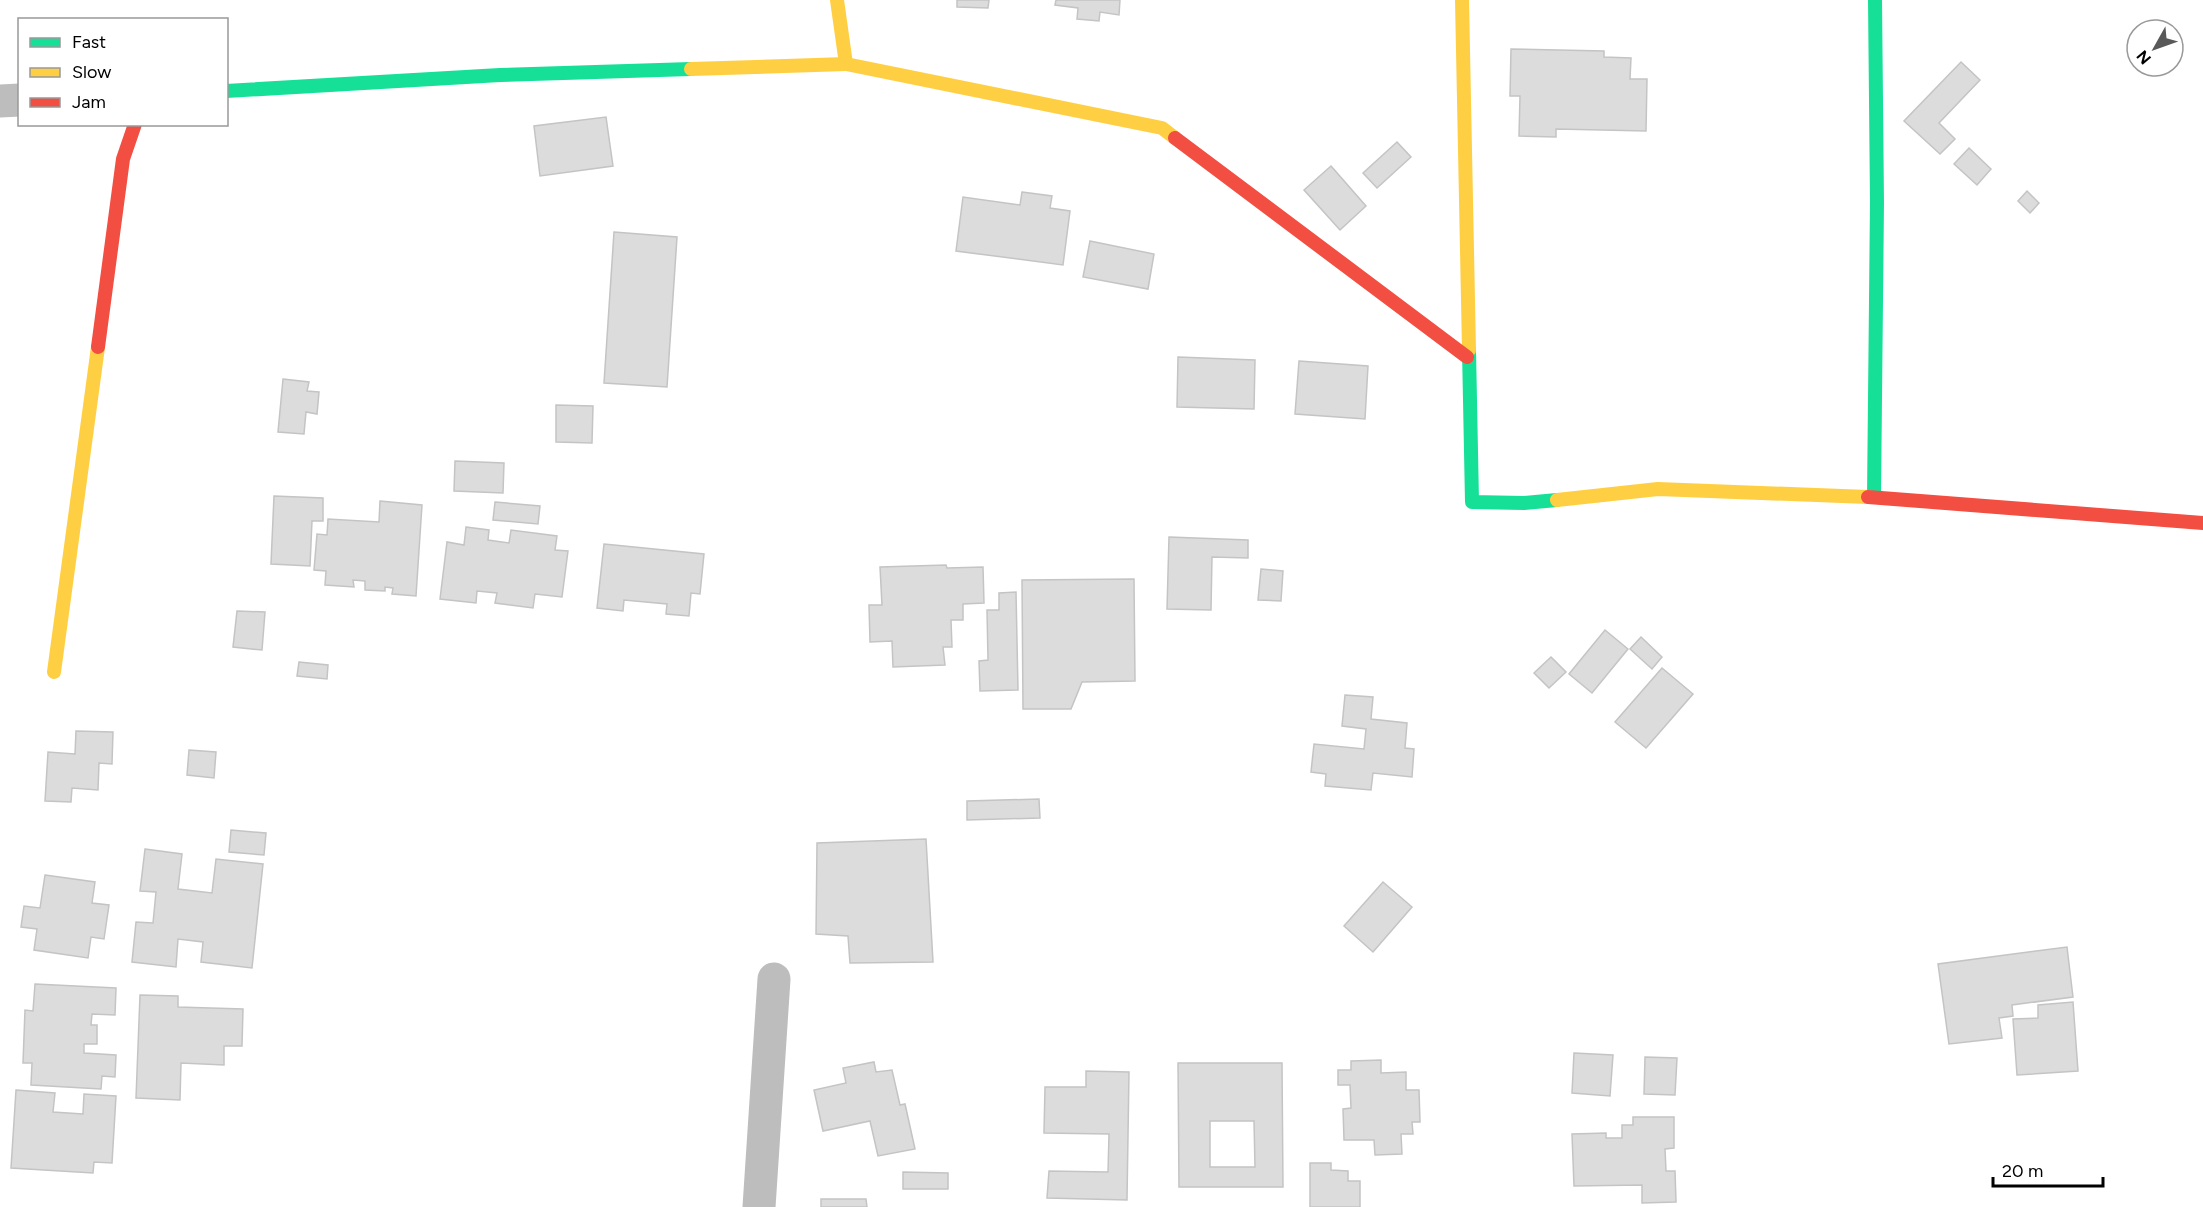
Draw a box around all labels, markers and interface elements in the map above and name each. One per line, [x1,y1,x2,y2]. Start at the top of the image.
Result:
legend [18,18,228,126]
north arrow [2125,18,2185,78]
text: Fast [72,31,106,53]
text: N [2133,46,2155,68]
text: Slow [72,61,111,83]
text: Jam [72,91,106,113]
scale bar [1993,1150,2102,1188]
text: 20 m [2002,1160,2043,1182]

